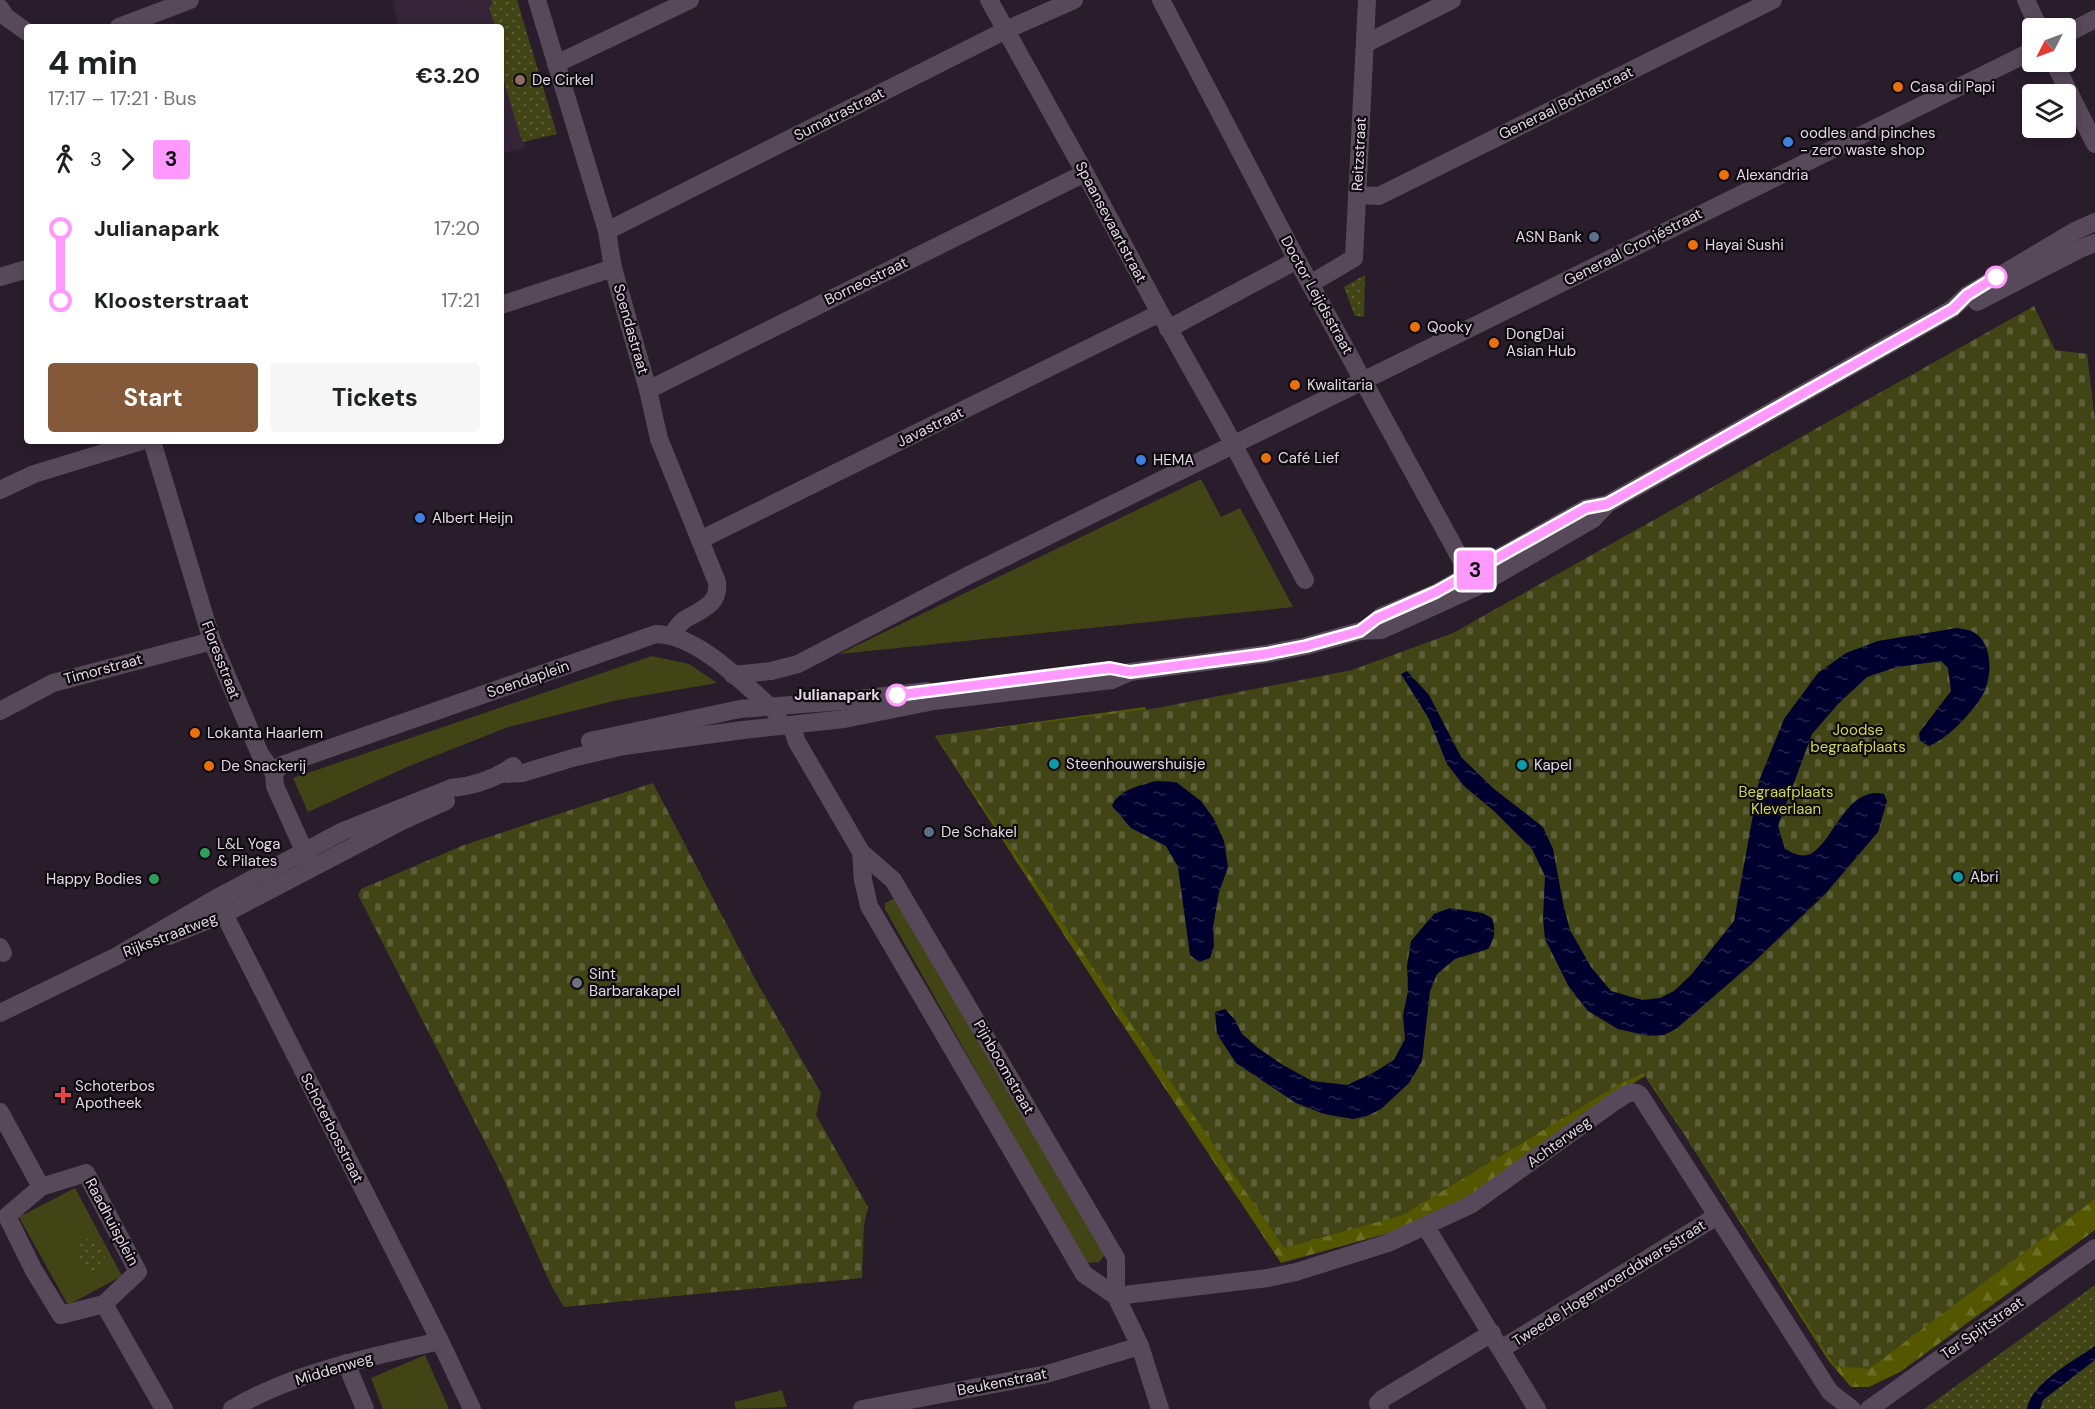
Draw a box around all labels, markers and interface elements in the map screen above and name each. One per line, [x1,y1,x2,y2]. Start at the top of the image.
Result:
north arrow [2022,18,2076,72]
map controls [2022,18,2076,138]
text: 4 min [48,41,138,84]
text: €3.20 [416,61,480,90]
street label: Generaal Bothastraat [1495,62,1637,144]
place label: De Cirkel [532,70,594,90]
marker: De Cirkel [513,73,527,87]
place label: Casa di Papi [1910,77,1995,97]
marker: Casa di Papi [1891,80,1905,94]
street label: Sumatrastraat [790,83,888,145]
button: layers [2022,84,2076,138]
text: 17:17 – 17:21 · Bus [48,85,197,111]
street label: Reitzstraat [1347,116,1371,191]
place label: oodles and pinches - zero waste shop [1800,123,1936,160]
marker: oodles and pinches - zero waste shop [1781,135,1795,149]
icon: walk [48,143,81,176]
icon: forward [111,143,144,176]
text: 3 [165,145,178,173]
text: 3 [90,146,102,172]
street label: Spaansevaartstraat [1071,158,1151,286]
place label: Alexandria [1736,165,1808,185]
marker: Alexandria [1717,168,1731,182]
street label: Generaal Cronjéstraat [1560,203,1706,291]
text: Julianapark [94,214,220,243]
text: 17:20 [434,215,480,241]
place label: ASN Bank [1516,227,1582,247]
marker: ASN Bank [1587,230,1601,244]
street label: Doctor Leijdsstraat [1276,232,1358,358]
place label: Hayai Sushi [1705,235,1784,255]
marker: Hayai Sushi [1686,238,1700,252]
street label: Borneostraat [821,252,911,310]
unlabelled marker [1985,266,2007,288]
street label: Soendastraat [609,282,653,377]
text: Kloosterstraat [94,286,249,315]
text: 17:21 [441,287,480,313]
place label: Qooky [1427,317,1473,337]
marker: Qooky [1408,320,1422,334]
place label: DongDai Asian Hub [1506,324,1576,361]
marker: DongDai Asian Hub [1487,336,1501,350]
button: Start [48,363,258,432]
button: Tickets [270,363,480,432]
place label: Kwalitaria [1307,375,1373,395]
marker: Kwalitaria [1288,378,1302,392]
street label: Javastraat [893,402,967,452]
place label: Café Lief [1278,448,1339,468]
place label: HEMA [1153,450,1194,470]
marker: Café Lief [1259,451,1273,465]
marker: HEMA [1134,453,1148,467]
place label: Albert Heijn [432,508,513,528]
marker: Albert Heijn [413,511,427,525]
line badge: 3 [1456,550,1494,590]
text: 3 [1469,556,1481,584]
street label: Floresstraat [197,618,245,702]
street label: Timorstraat [62,649,145,689]
street label: Soendaplein [484,656,572,702]
marker: Julianapark [886,684,908,706]
place label: Julianapark [794,685,880,705]
park label: Joodse begraafplaats [1810,720,1906,757]
place label: Lokanta Haarlem [207,723,323,743]
marker: Lokanta Haarlem [188,726,202,740]
place label: Steenhouwershuisje [1066,754,1205,774]
place label: Kapel [1534,755,1572,775]
place label: De Snackerij [221,756,306,776]
marker: Steenhouwershuisje [1047,757,1061,771]
marker: Kapel [1515,758,1529,772]
marker: De Snackerij [202,759,216,773]
park label: Begraafplaats Kleverlaan [1738,782,1834,819]
place label: De Schakel [941,822,1017,842]
marker: De Schakel [922,825,936,839]
place label: L&L Yoga & Pilates [217,834,280,871]
marker: L&L Yoga & Pilates [198,846,212,860]
place label: Abri [1970,867,1999,887]
place label: Happy Bodies [46,869,142,889]
marker: Abri [1951,870,1965,884]
marker: Happy Bodies [147,872,161,886]
street label: Rijksstraatweg [120,908,220,962]
place label: Sint Barbarakapel [589,964,680,1001]
marker: Sint Barbarakapel [570,976,584,990]
street label: Pijnboomstraat [969,1016,1039,1118]
street label: Schoterbosstraat [296,1070,368,1186]
place label: Schoterbos Apotheek [75,1076,155,1113]
marker: Schoterbos Apotheek [56,1088,70,1102]
street label: Achterweg [1523,1112,1595,1172]
street label: Raadhuisplein [81,1175,143,1269]
street label: Tweede Hogerwoerddwarsstraat [1509,1215,1710,1351]
street label: Ter Spijtstraat [1937,1292,2028,1364]
street label: Middenweg [293,1348,375,1390]
street label: Beukenstraat [955,1363,1049,1400]

